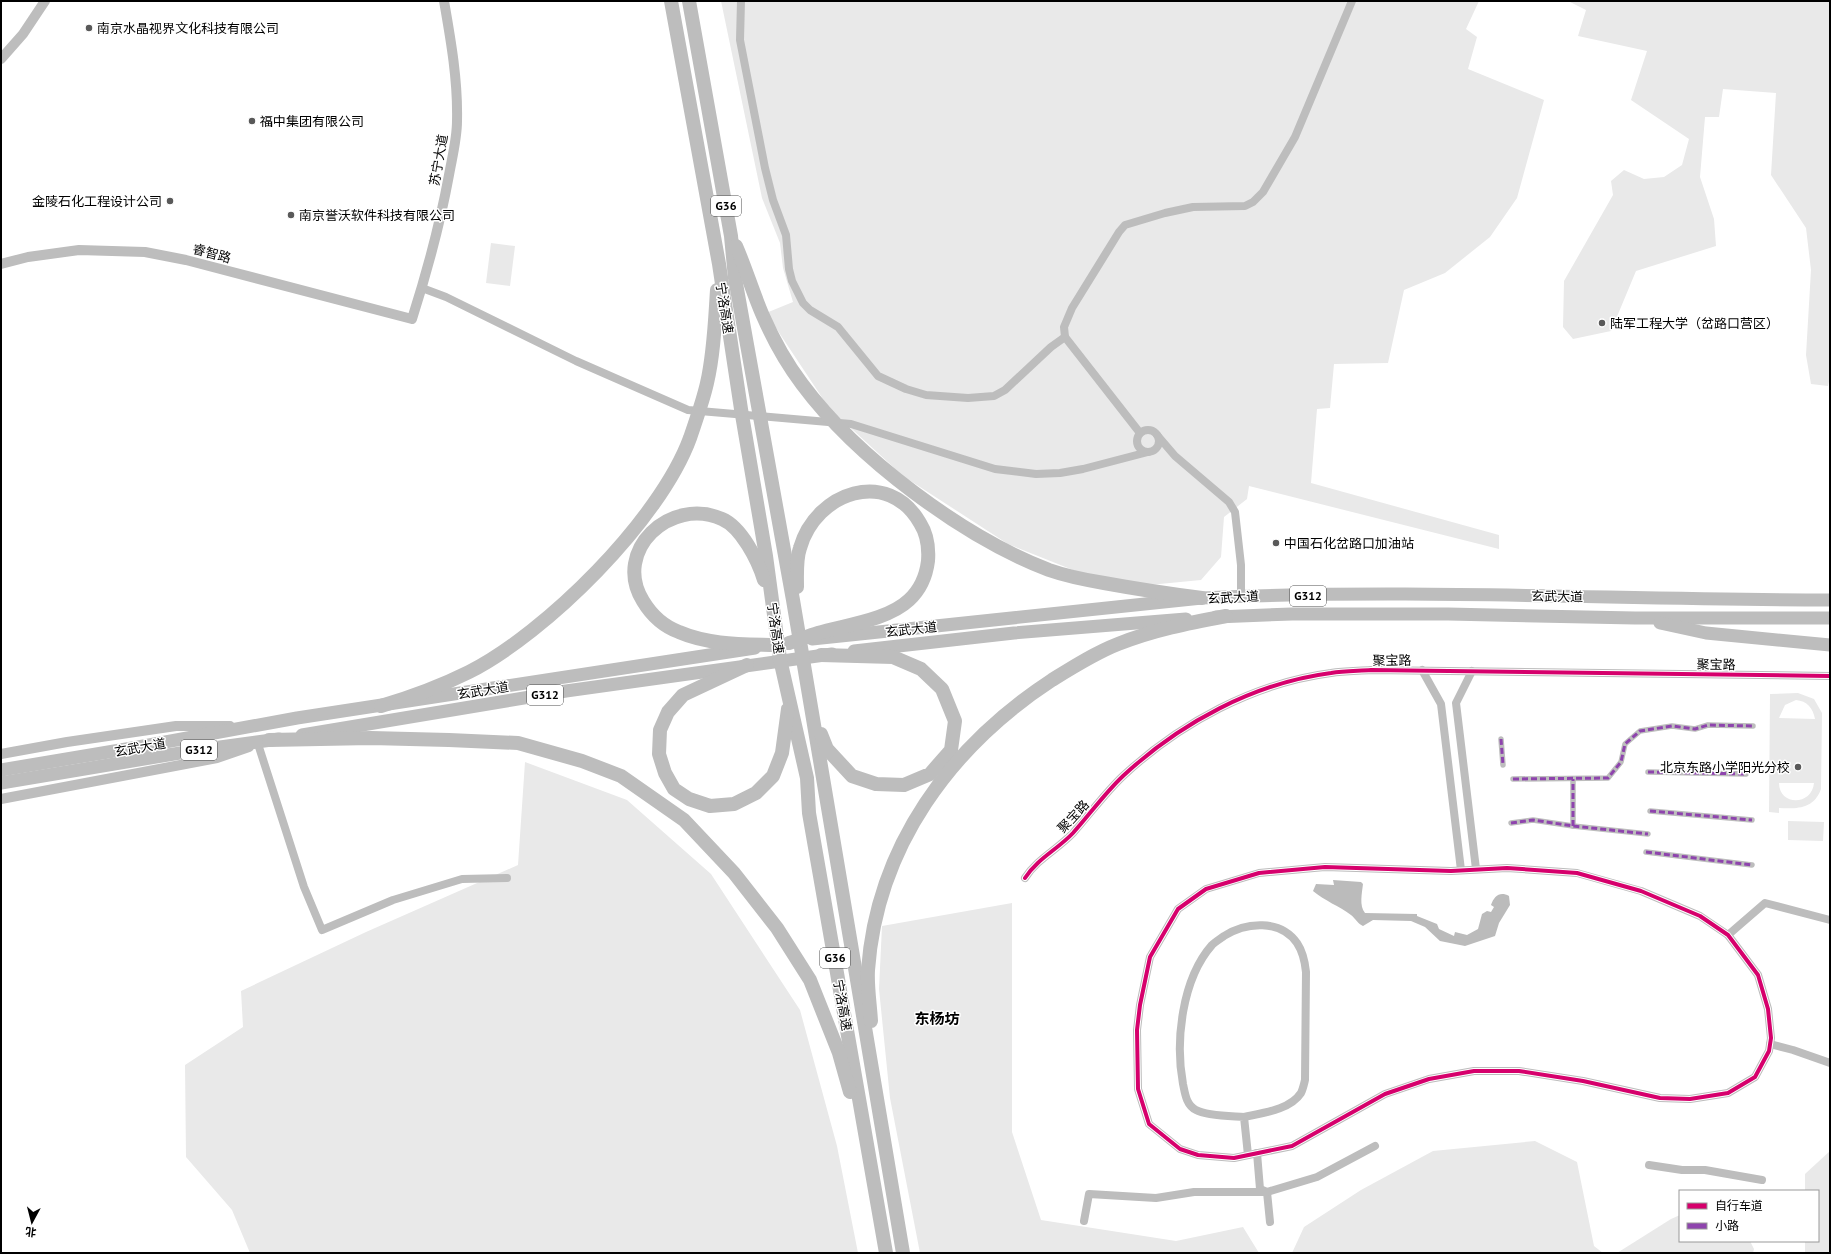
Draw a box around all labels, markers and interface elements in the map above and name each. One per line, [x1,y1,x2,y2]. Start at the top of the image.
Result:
place label: 南京水晶视界文化科技有限公司 [97,20,279,37]
marker: 南京水晶视界文化科技有限公司 [84,23,94,33]
place label: 福中集团有限公司 [260,113,364,130]
marker: 福中集团有限公司 [247,116,257,126]
street label: 苏宁大道 [426,133,451,187]
place label: 金陵石化工程设计公司 [32,193,162,210]
marker: 金陵石化工程设计公司 [165,196,175,206]
road number: G36 [711,196,741,216]
place label: 南京誉沃软件科技有限公司 [299,207,455,224]
marker: 南京誉沃软件科技有限公司 [286,210,296,220]
street label: 睿智路 [191,240,233,267]
street label: 宁洛高速 [712,281,737,335]
place label: 陆军工程大学（岔路口营区） [1610,315,1779,332]
marker: 陆军工程大学（岔路口营区） [1597,318,1607,328]
place label: 中国石化岔路口加油站 [1284,535,1414,552]
marker: 中国石化岔路口加油站 [1271,538,1281,548]
road number: G312 [1290,586,1326,606]
street label: 玄武大道 [1207,588,1259,607]
street label: 玄武大道 [1531,588,1583,605]
street label: 宁洛高速 [763,601,788,655]
street label: 玄武大道 [884,618,938,641]
street label: 聚宝路 [1372,652,1412,669]
street label: 聚宝路 [1696,656,1736,673]
street label: 玄武大道 [456,678,510,703]
road number: G312 [527,685,563,705]
street label: 玄武大道 [113,735,167,760]
road number: G312 [181,740,217,760]
place label: 北京东路小学阳光分校 [1660,759,1790,776]
marker: 北京东路小学阳光分校 [1793,762,1803,772]
street label: 聚宝路 [1054,796,1093,836]
road number: G36 [820,948,850,968]
street label: 宁洛高速 [830,978,855,1032]
district label: 东杨坊 [914,1009,960,1028]
legend [1679,1190,1819,1242]
text: 自行车道 [1715,1198,1763,1213]
north arrow [12,1202,52,1242]
text: 小路 [1715,1218,1739,1233]
text: 北 [24,1224,37,1240]

